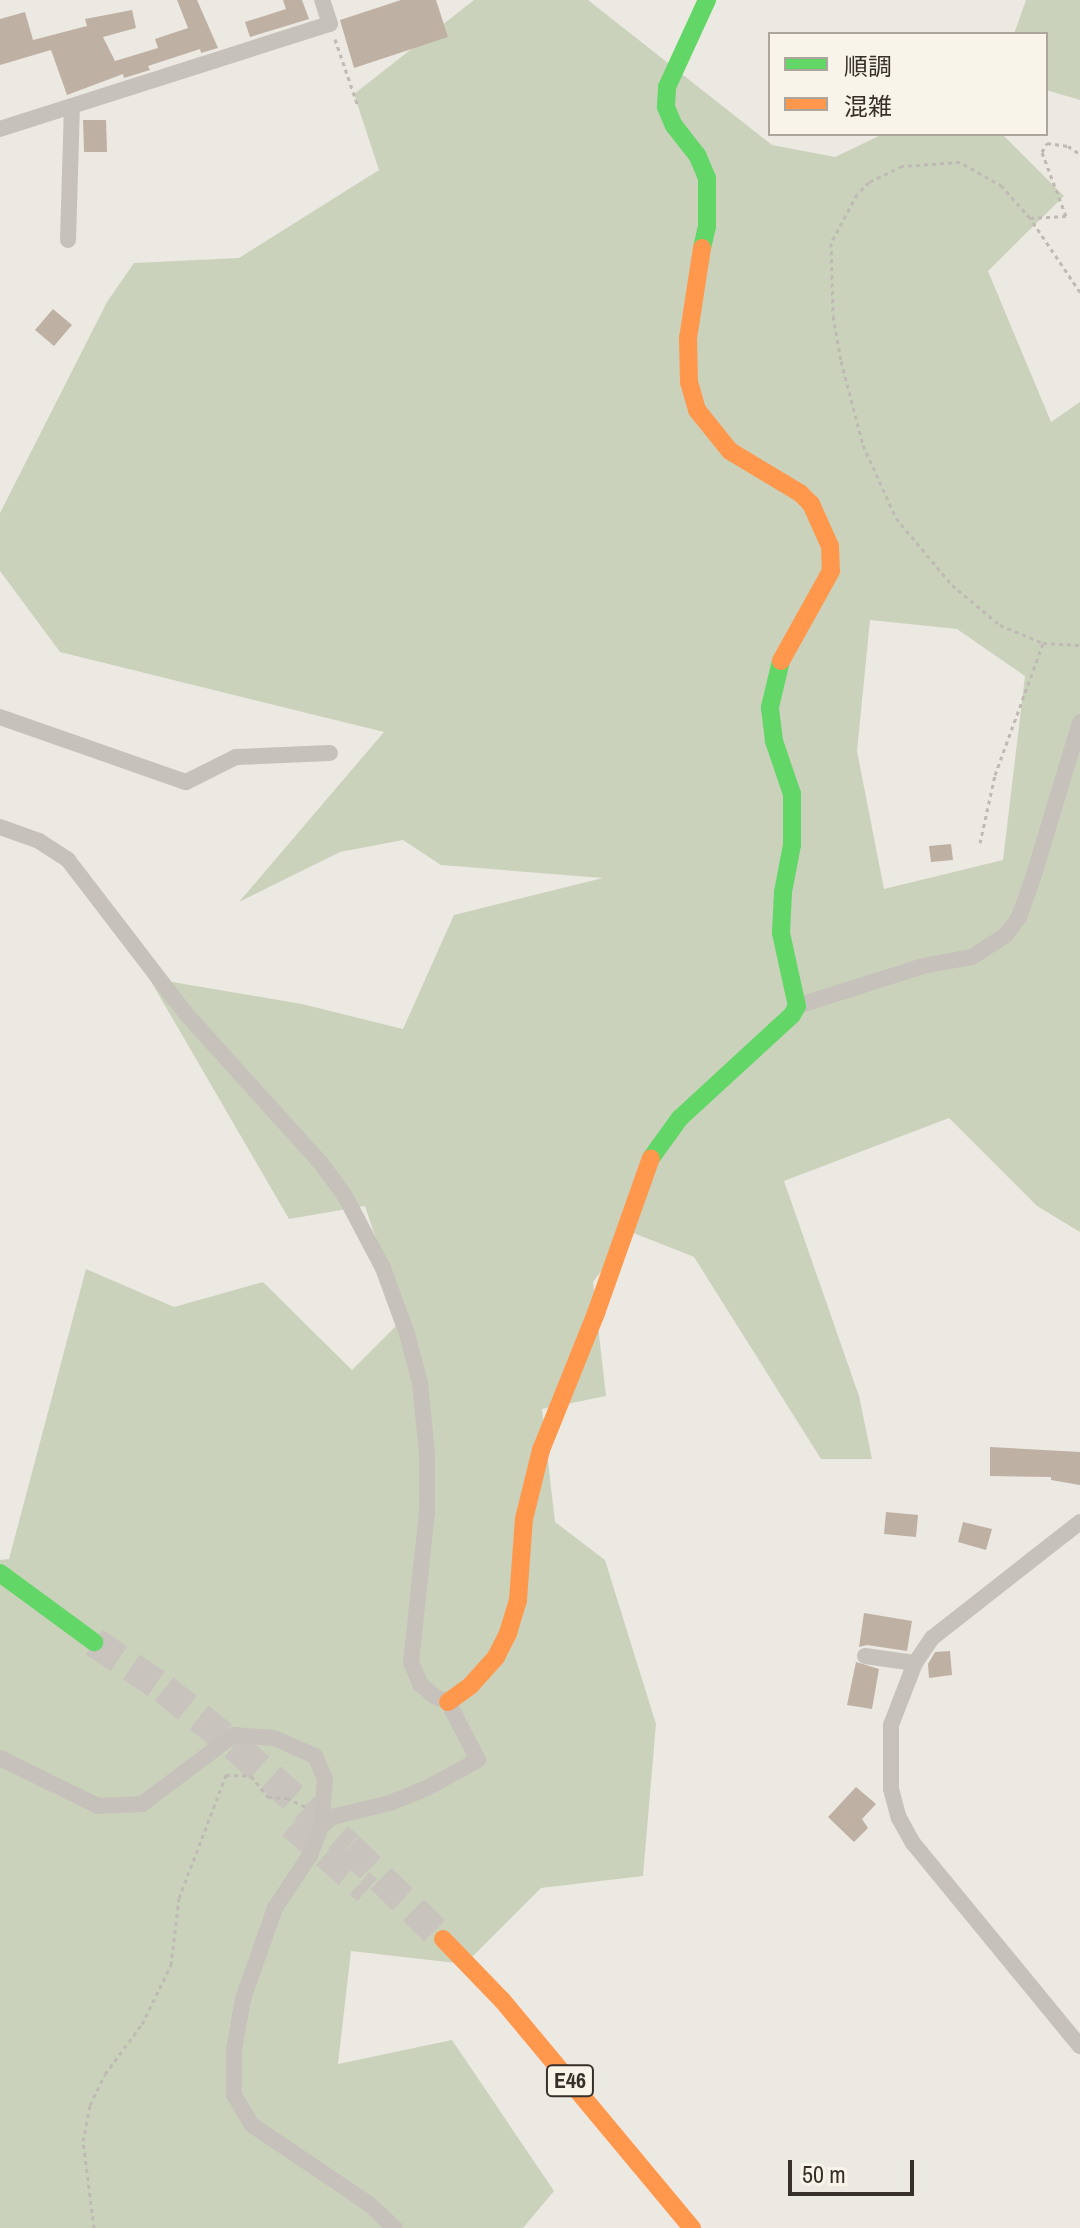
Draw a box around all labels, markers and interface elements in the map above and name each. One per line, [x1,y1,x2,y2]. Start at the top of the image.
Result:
legend [768,32,1048,136]
text: 順調 [844,50,892,82]
text: 混雑 [844,90,892,122]
road number: E46 [544,2063,596,2099]
scale bar [792,2144,918,2194]
text: 50 m [802,2158,846,2190]

